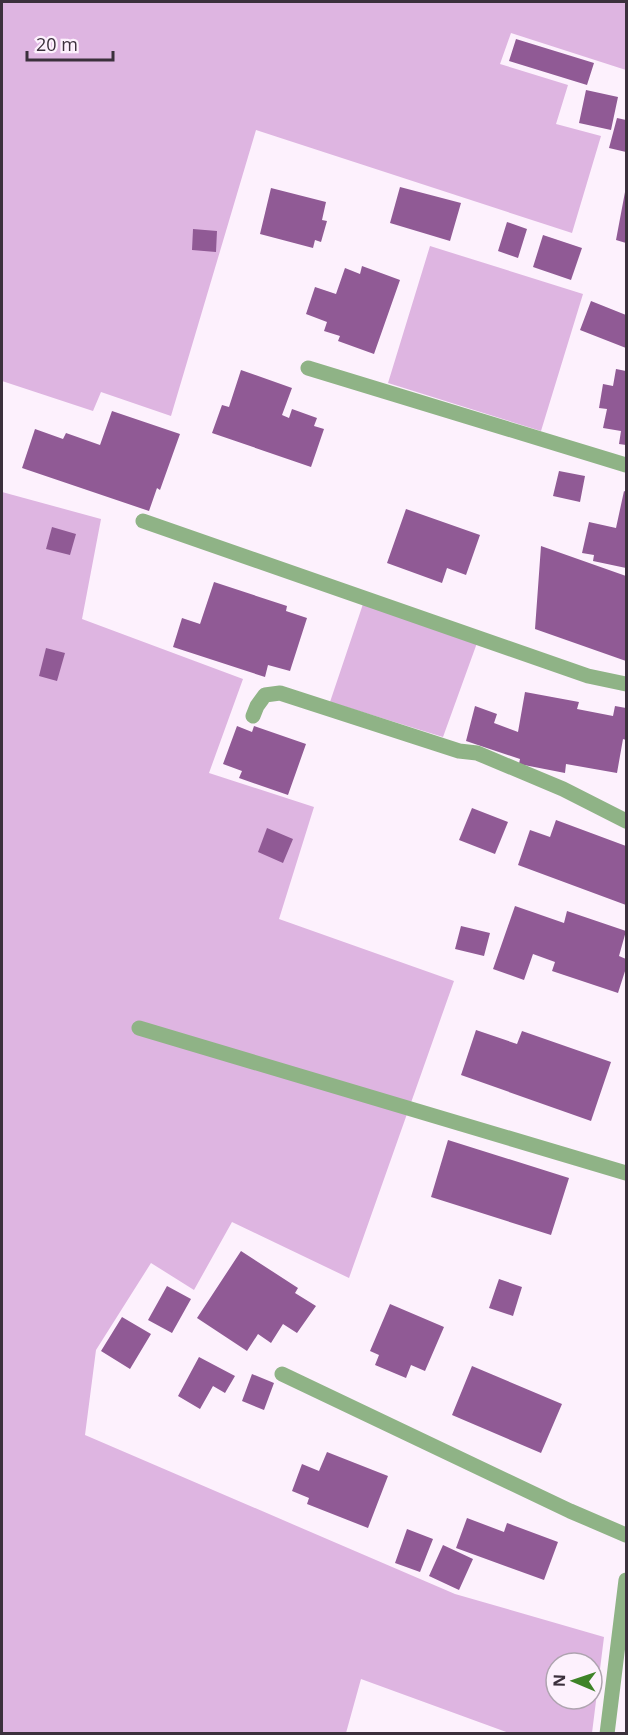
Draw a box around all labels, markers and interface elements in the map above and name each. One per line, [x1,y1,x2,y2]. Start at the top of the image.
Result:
scale bar [27,24,112,62]
text: 20 m [36,32,78,56]
north arrow [544,1651,604,1711]
text: N [548,1674,570,1687]

